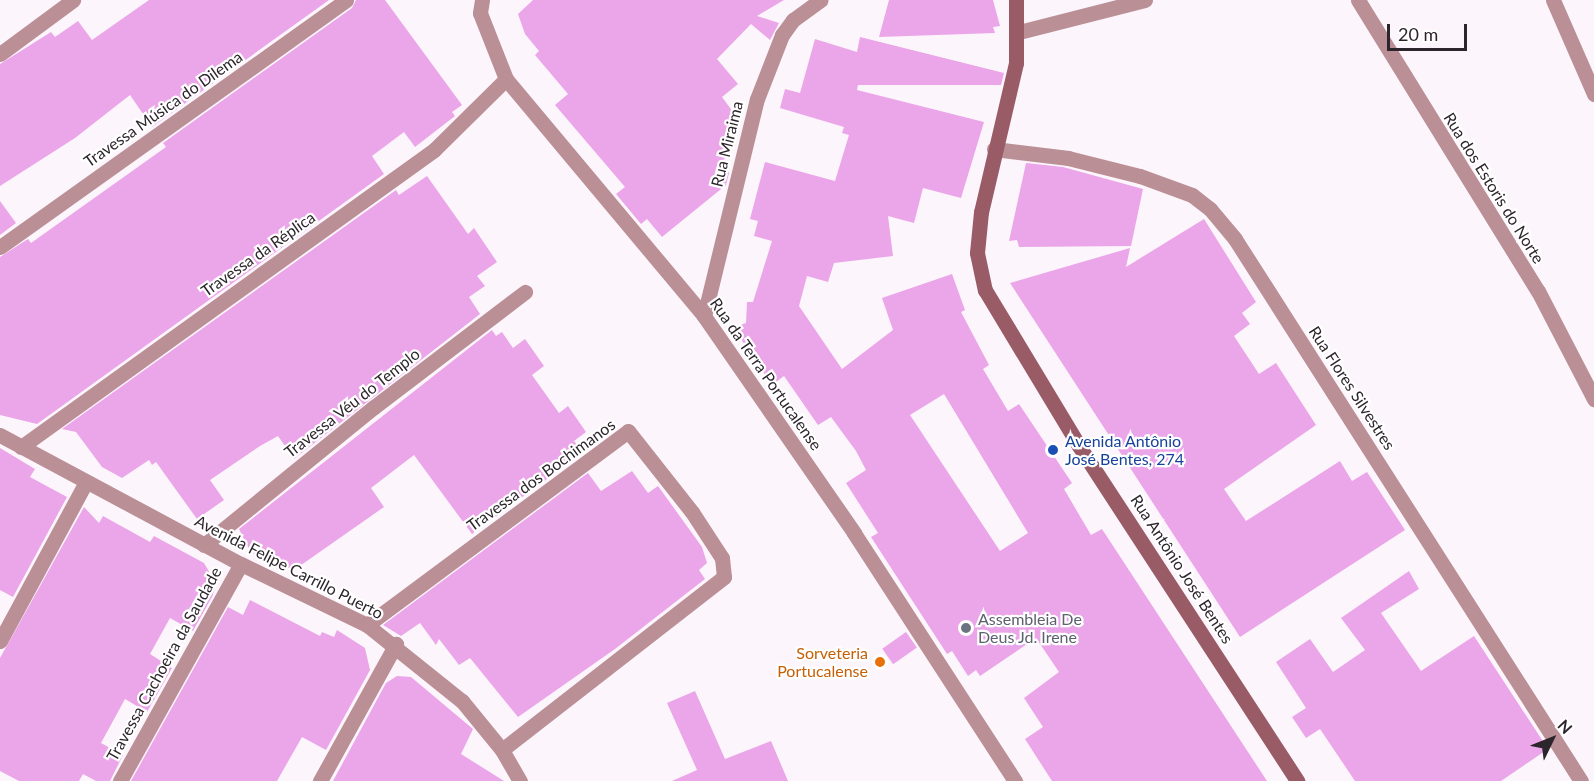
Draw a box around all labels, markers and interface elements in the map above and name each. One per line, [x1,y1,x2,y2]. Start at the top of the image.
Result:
scale bar [1390,12,1470,50]
text: 20 m [1398,23,1438,45]
street label: Travessa Música do Dilema [80,47,246,171]
street label: Rua Miraima [707,99,747,189]
street label: Rua dos Estoris do Norte [1440,109,1548,267]
street label: Travessa da Réplica [197,208,319,300]
street label: Rua da Terra Portucalense [706,294,826,454]
street label: Rua Flores Silvestres [1305,323,1399,453]
street label: Travessa Véu do Templo [280,344,424,462]
street label: Travessa dos Bochimanos [463,415,619,535]
place label: Avenida Antônio José Bentes, 274 [1065,431,1184,469]
marker: Avenida Antônio José Bentes, 274 [1046,443,1060,457]
street label: Rua Antônio José Bentes [1126,491,1238,647]
street label: Avenida Felipe Carrillo Puerto [192,511,386,623]
street label: Travessa Cachoeira da Saudade [103,564,225,764]
place label: Assembleia De Deus Jd. Irene [978,609,1082,647]
marker: Assembleia De Deus Jd. Irene [959,621,973,635]
place label: Sorveteria Portucalense [777,643,868,681]
marker: Sorveteria Portucalense [873,655,887,669]
north arrow [1522,709,1582,769]
text: N [1554,715,1577,737]

